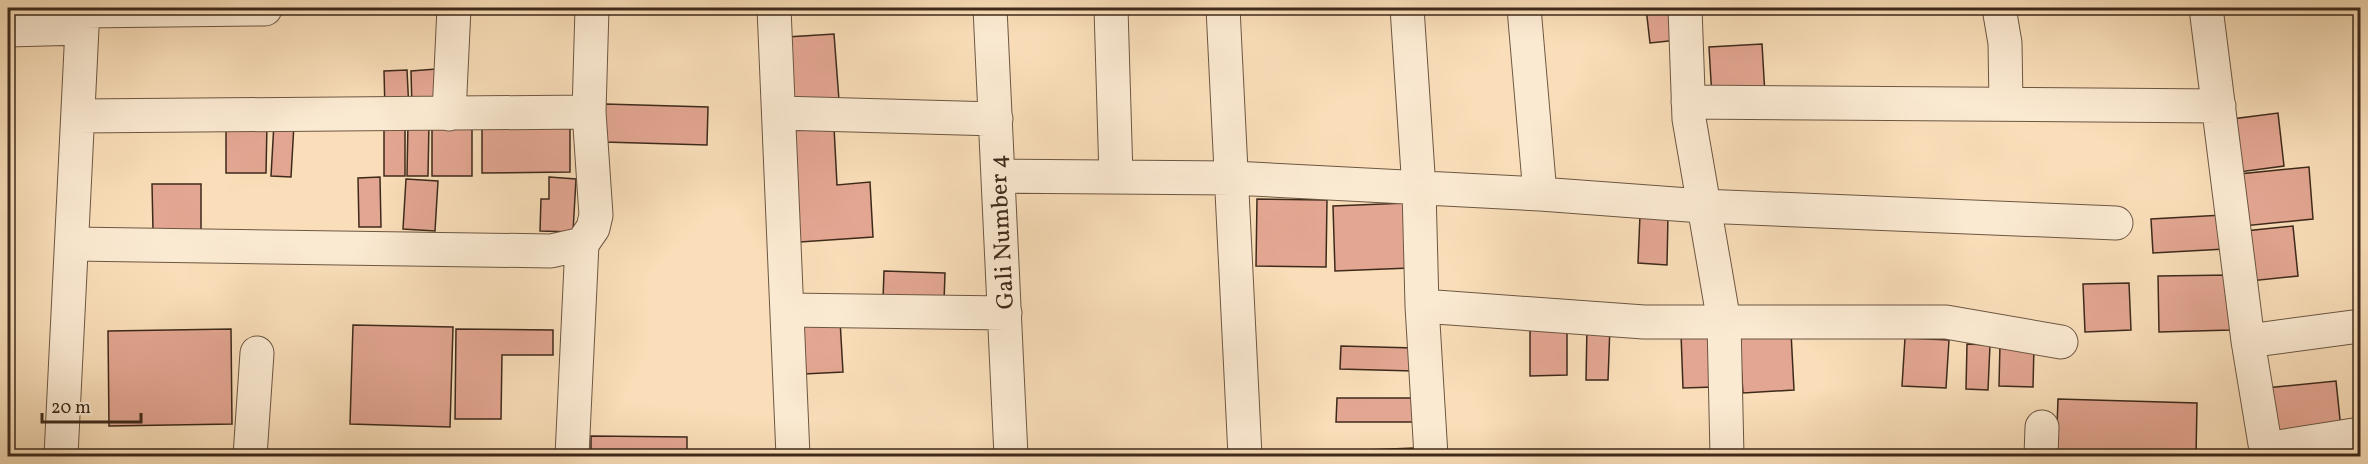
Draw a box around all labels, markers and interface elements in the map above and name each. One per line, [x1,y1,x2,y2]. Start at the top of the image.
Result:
street label: Gali Number 4 [982,154,1024,310]
scale bar [42,386,141,424]
text: 20 m [51,396,91,421]

